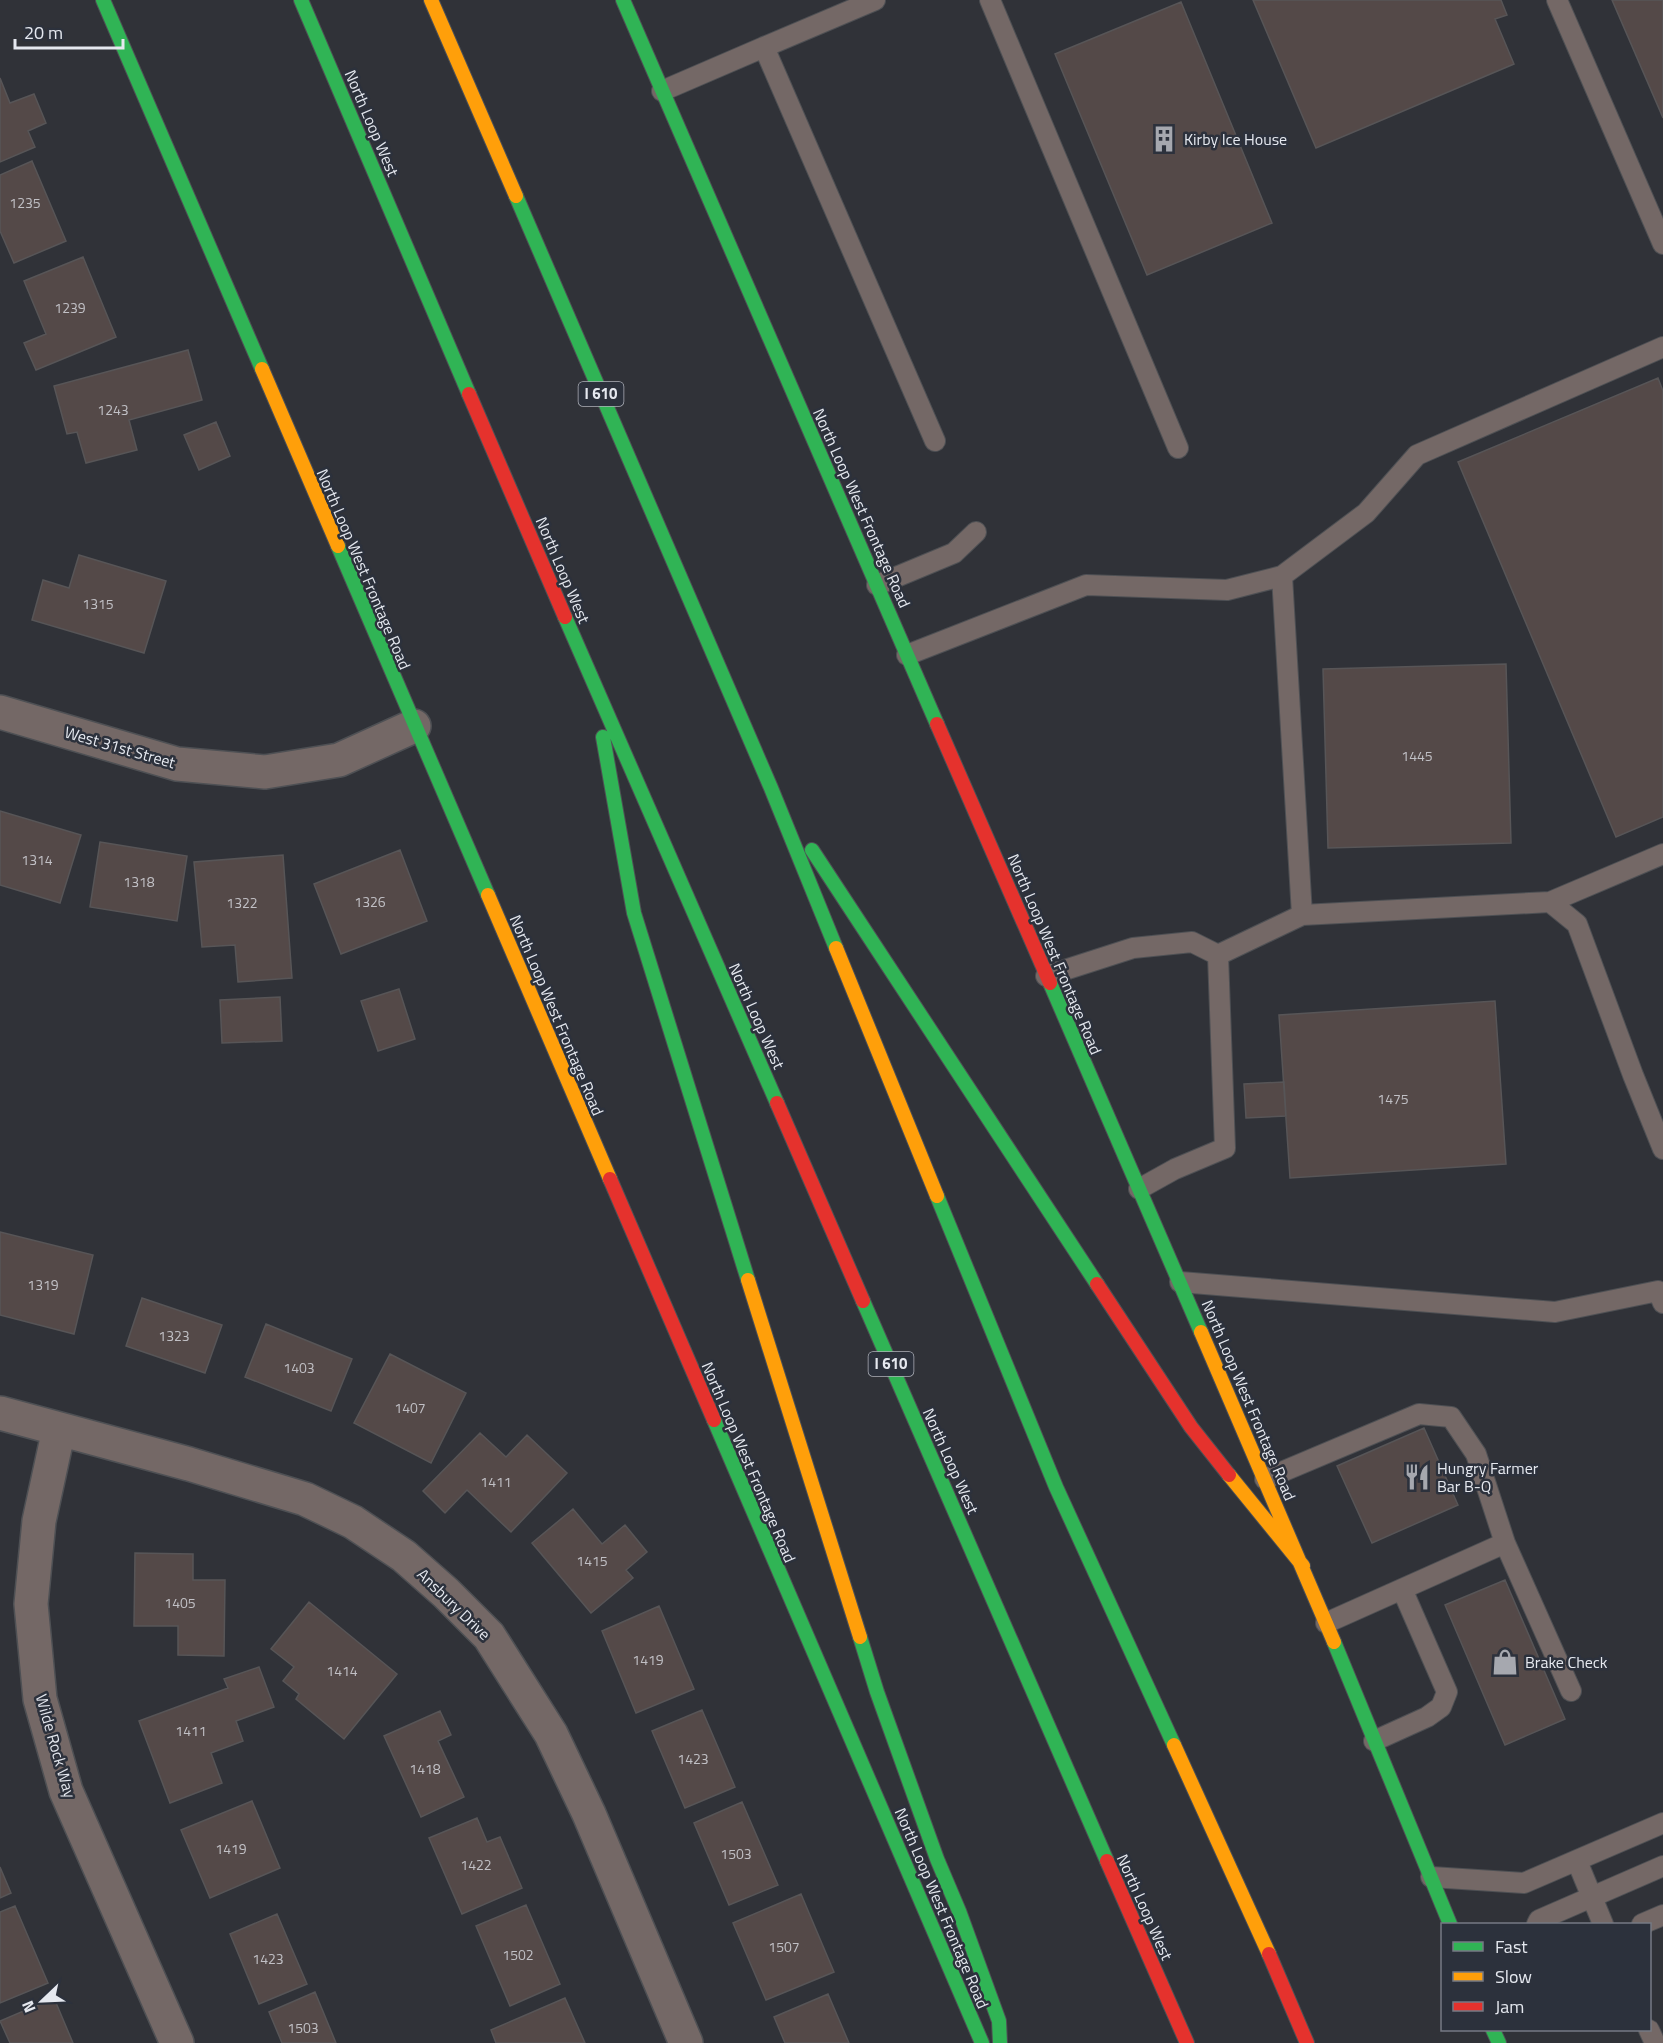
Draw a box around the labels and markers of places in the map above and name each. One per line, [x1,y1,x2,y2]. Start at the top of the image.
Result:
building icon: Kirby Ice House [1149,124,1179,154]
place label: Kirby Ice House [1184,127,1287,151]
place label: Hungry Farmer Bar B-Q [1437,1456,1539,1498]
restaurant icon: Hungry Farmer Bar B-Q [1402,1462,1432,1492]
shop icon: Brake Check [1490,1647,1520,1677]
place label: Brake Check [1525,1650,1608,1674]

